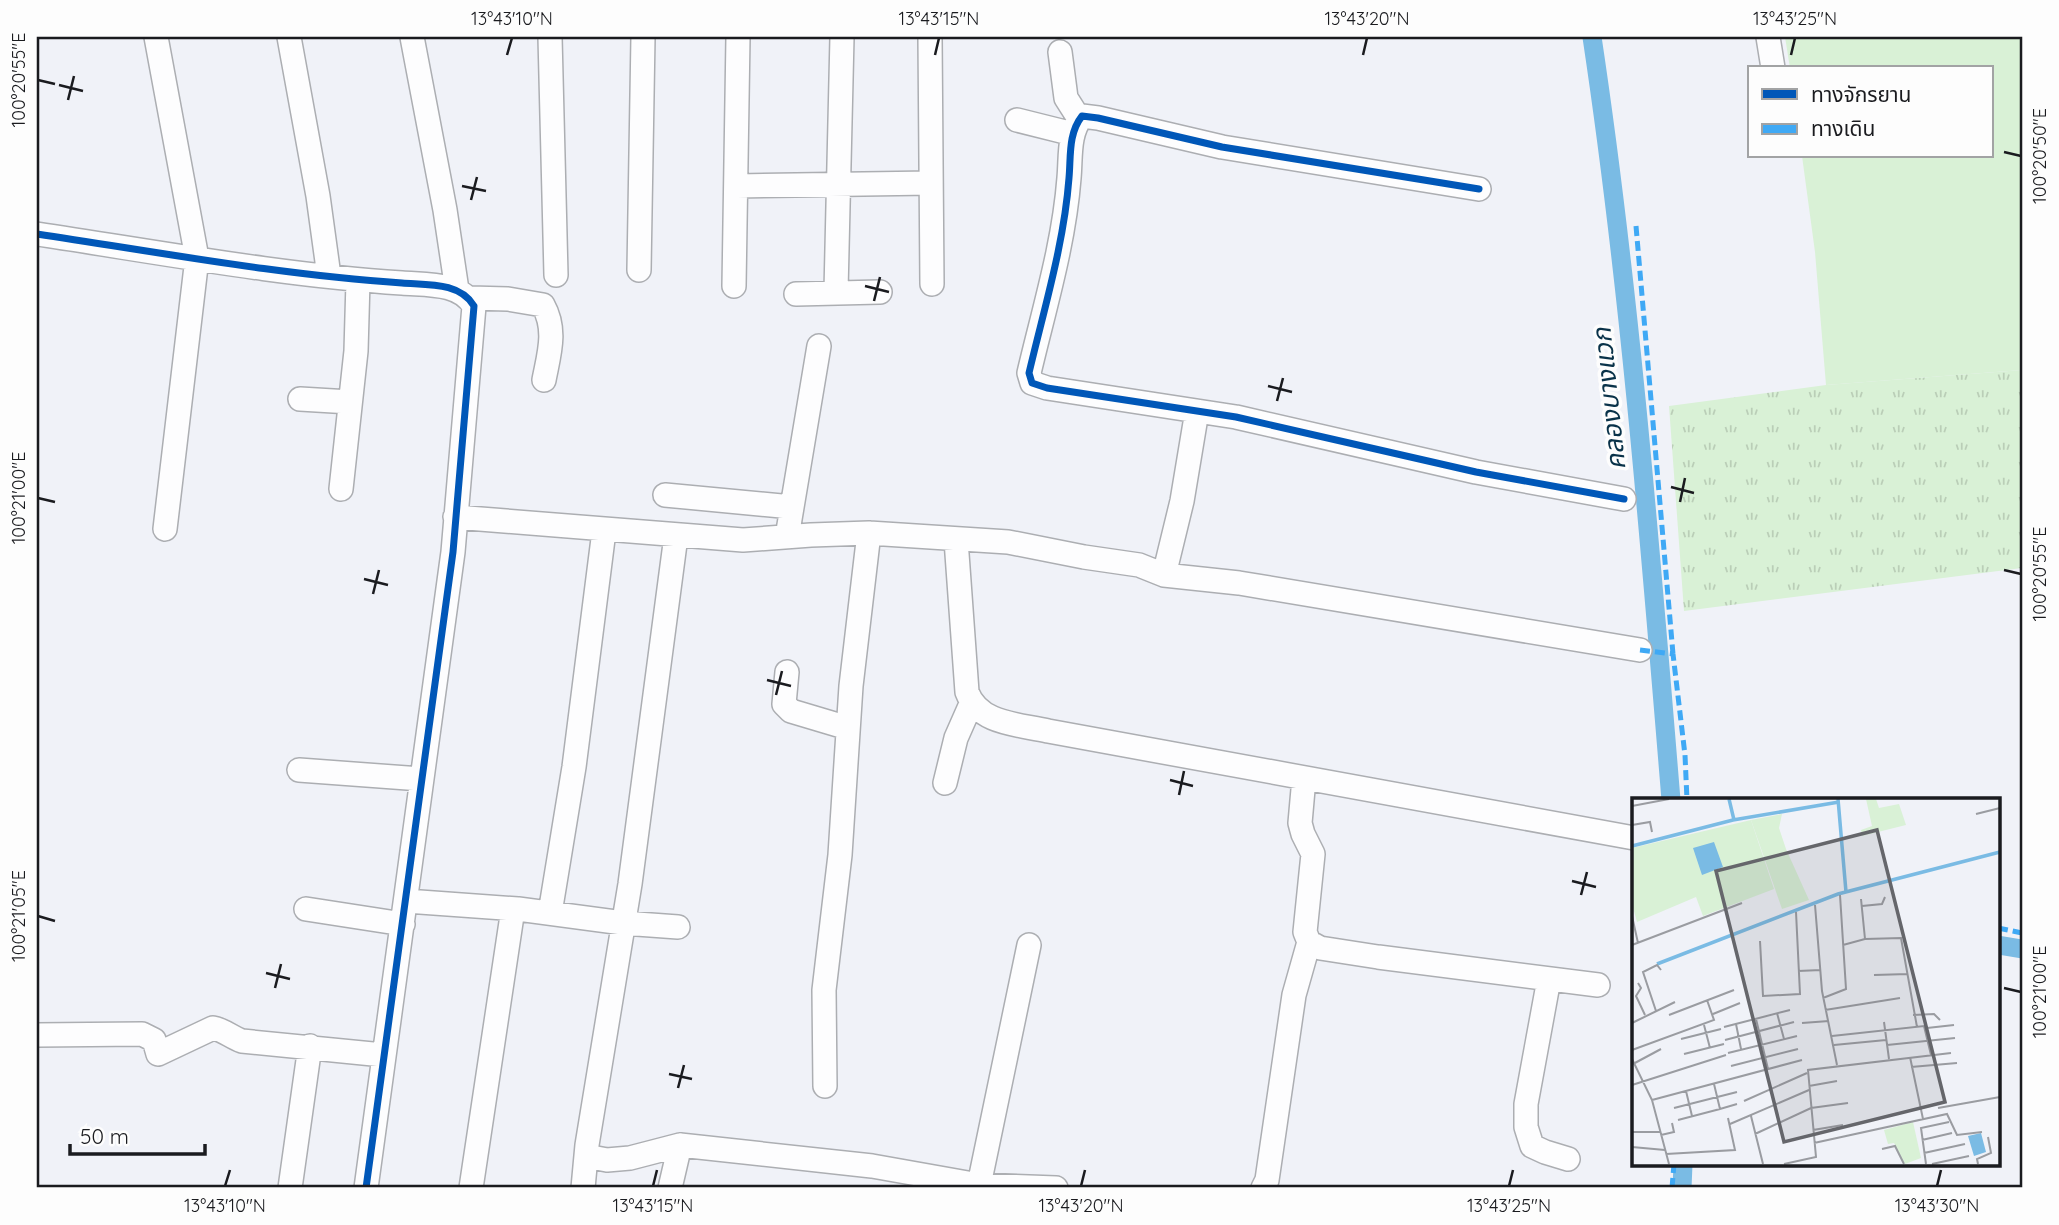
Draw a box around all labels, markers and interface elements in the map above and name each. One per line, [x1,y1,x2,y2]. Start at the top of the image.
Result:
text: 13°43'10"N [471,7,553,30]
text: 13°43'15"N [899,7,979,30]
text: 13°43'20"N [1324,7,1410,30]
text: 13°43'25"N [1753,7,1837,30]
text: 100°20'55"E [7,33,30,127]
legend [1748,66,1993,158]
text: ทางจักรยาน [1811,81,1912,107]
text: 100°20'50"E [2028,108,2051,204]
text: ทางเดิน [1811,115,1875,141]
water label: คลองบางแวก [1584,325,1632,472]
text: 100°21'00"E [7,452,30,544]
text: 100°20'55"E [2028,527,2051,621]
inset map [1632,798,2000,1166]
text: 100°21'05"E [7,870,30,962]
text: 100°21'00"E [2028,946,2051,1038]
scale bar [70,1113,205,1157]
text: 50 m [80,1123,129,1149]
text: 13°43'10"N [184,1194,266,1217]
text: 13°43'15"N [613,1194,693,1217]
text: 13°43'20"N [1038,1194,1124,1217]
text: 13°43'25"N [1467,1194,1551,1217]
text: 13°43'30"N [1895,1194,1979,1217]

